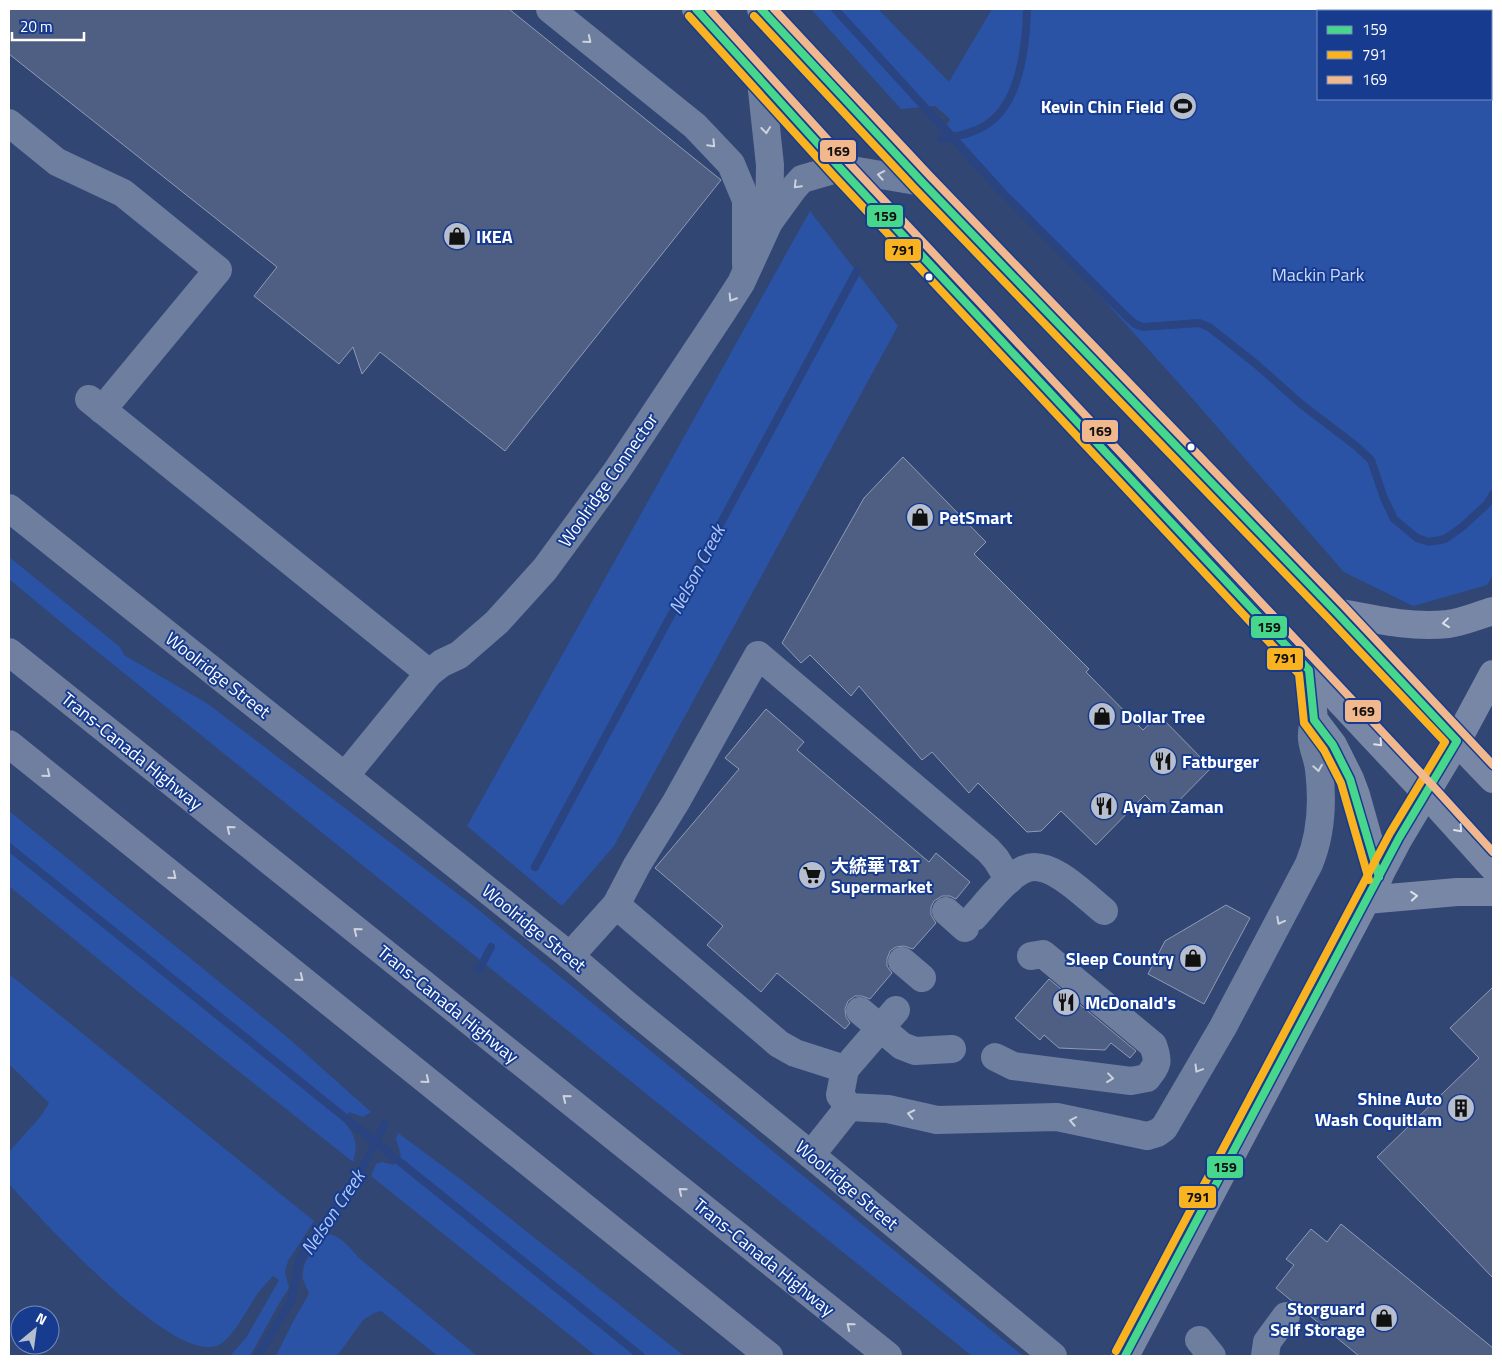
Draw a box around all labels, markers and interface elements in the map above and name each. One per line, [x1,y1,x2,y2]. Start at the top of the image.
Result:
scale bar [12,10,85,42]
legend [1317,10,1492,100]
text: 20 m [20,15,53,38]
text: 159 [1362,18,1387,41]
one-way arrow [583,34,592,43]
text: 791 [1362,43,1387,66]
text: 169 [1362,68,1387,91]
sports icon: Kevin Chin Field [1168,91,1198,121]
place label: Kevin Chin Field [1041,93,1164,120]
one-way arrow [761,126,772,134]
one-way arrow [706,139,715,148]
line badge: 169 [819,139,857,163]
text: 169 [826,140,850,161]
one-way arrow [877,170,885,180]
one-way arrow [794,180,803,189]
line badge: 159 [866,204,904,228]
text: 159 [873,205,897,226]
shop icon: IKEA [442,221,472,251]
place label: IKEA [476,223,513,250]
line badge: 791 [884,238,922,262]
text: 791 [891,239,915,260]
park label: Mackin Park [1272,261,1365,288]
unlabelled marker [924,272,934,282]
one-way arrow [728,292,738,301]
street label: Woolridge Connector [552,407,664,553]
line badge: 169 [1081,419,1119,443]
text: 169 [1088,420,1112,441]
unlabelled marker [1186,442,1196,452]
shop icon: PetSmart [905,502,935,532]
place label: PetSmart [939,504,1013,531]
water label: Nelson Creek [660,517,733,619]
line badge: 159 [1250,615,1288,639]
text: 159 [1257,616,1281,637]
one-way arrow [1442,617,1450,628]
street label: Woolridge Street [160,625,277,725]
line badge: 791 [1266,647,1304,671]
text: 791 [1273,647,1297,668]
street label: Trans-Canada Highway [55,685,209,817]
line badge: 169 [1344,699,1382,723]
text: 169 [1351,700,1375,721]
shop icon: Dollar Tree [1087,701,1117,731]
place label: Dollar Tree [1121,703,1205,730]
one-way arrow [1373,737,1382,746]
restaurant icon: Fatburger [1148,746,1178,776]
place label: Fatburger [1182,748,1259,775]
one-way arrow [1313,763,1323,772]
one-way arrow [41,769,50,777]
restaurant icon: Ayam Zaman [1089,791,1119,821]
place label: Ayam Zaman [1123,793,1224,820]
one-way arrow [1453,823,1462,832]
one-way arrow [227,827,236,835]
place label: 大統華 T&T Supermarket [831,852,933,900]
supermarket icon: 大統華 T&T Supermarket [797,860,827,890]
one-way arrow [167,871,176,879]
street label: Woolridge Street [476,877,592,979]
one-way arrow [1411,891,1419,902]
one-way arrow [1276,915,1286,924]
one-way arrow [354,928,363,936]
street label: Trans-Canada Highway [371,938,525,1070]
shop icon: Sleep Country [1178,943,1208,973]
place label: Sleep Country [1066,945,1174,972]
one-way arrow [294,973,303,982]
restaurant icon: McDonald's [1051,987,1081,1017]
place label: McDonald's [1085,989,1176,1016]
one-way arrow [1194,1063,1204,1072]
one-way arrow [1107,1072,1115,1083]
one-way arrow [420,1075,429,1083]
place label: Shine Auto Wash Coquitlam [1315,1085,1442,1133]
building icon: Shine Auto Wash Coquitlam [1446,1093,1476,1123]
one-way arrow [563,1095,572,1103]
one-way arrow [907,1109,915,1120]
one-way arrow [1068,1116,1077,1126]
street label: Woolridge Street [790,1134,905,1237]
line badge: 159 [1206,1155,1244,1179]
text: 159 [1213,1156,1237,1177]
water label: Nelson Creek [293,1161,373,1260]
line badge: 791 [1178,1185,1217,1209]
text: 791 [1186,1186,1210,1207]
one-way arrow [679,1188,688,1196]
street label: Trans-Canada Highway [687,1191,841,1323]
place label: Storguard Self Storage [1270,1295,1365,1343]
shop icon: Storguard Self Storage [1369,1303,1399,1333]
north arrow [10,1305,60,1355]
text: N [32,1307,51,1330]
one-way arrow [846,1322,855,1331]

